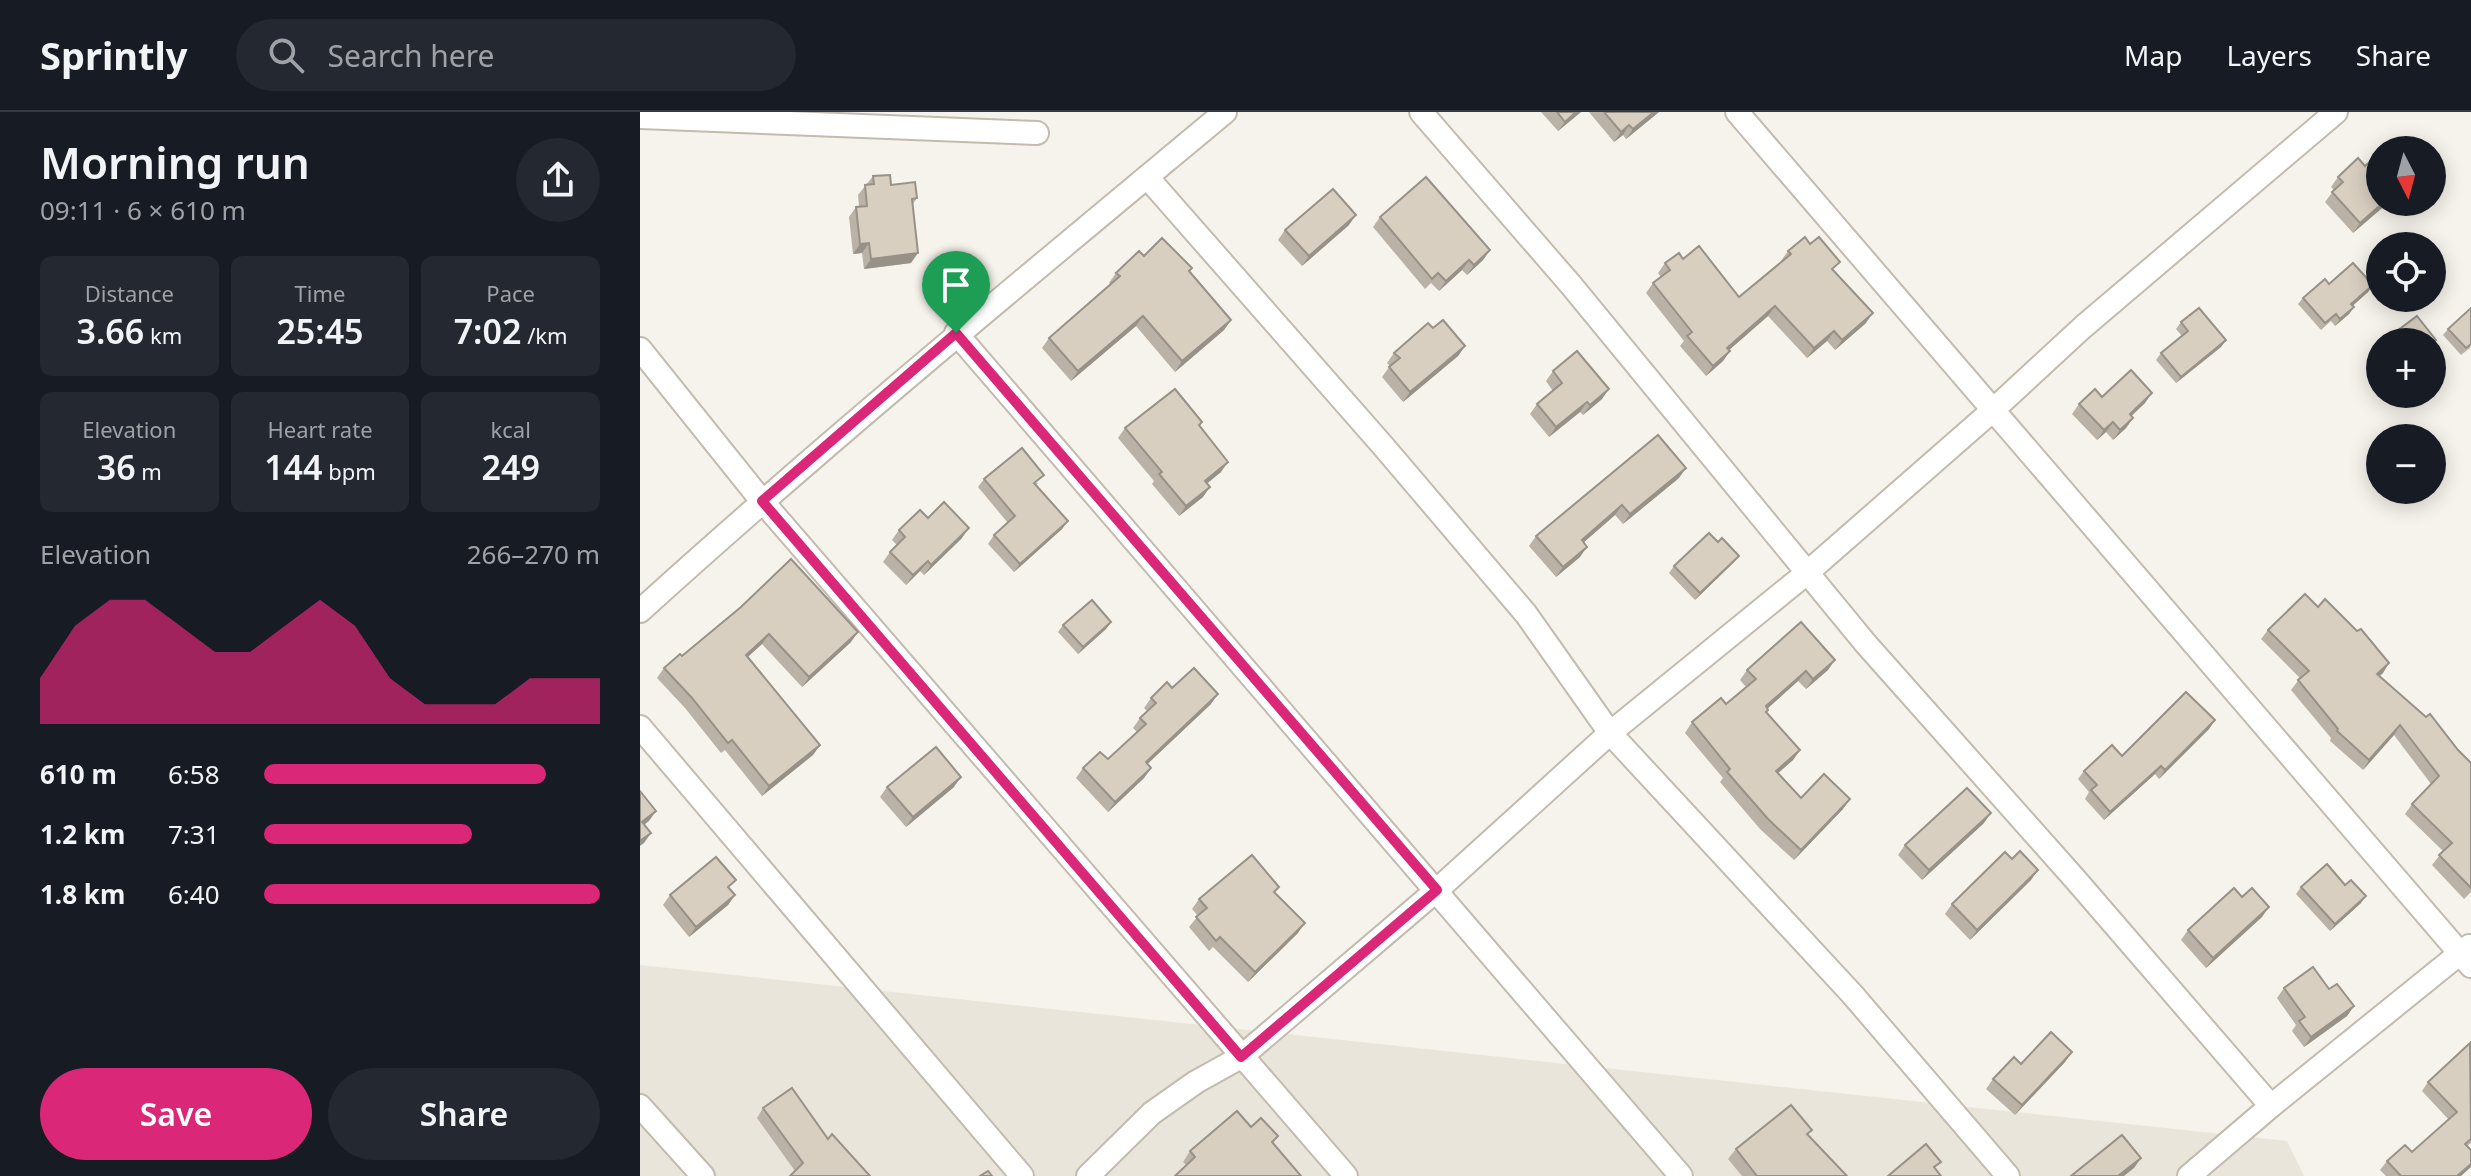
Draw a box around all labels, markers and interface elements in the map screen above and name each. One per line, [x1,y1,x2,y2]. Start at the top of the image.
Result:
search box [236,19,796,91]
text: Sprintly [40,29,188,81]
icon: search [264,33,308,77]
text: Search here [328,35,494,76]
text: Map [2124,36,2182,74]
text: Layers [2226,36,2312,74]
text: Share [2356,36,2431,74]
text: Morning run [40,132,310,192]
north arrow [2366,136,2446,216]
map controls [2366,136,2446,504]
button: share [516,138,600,222]
text: 09:11 · 6 × 610 m [40,192,246,228]
button: locate [2366,232,2446,312]
pin [922,251,990,333]
icon: arrive [934,263,978,307]
text: Distance [85,278,174,308]
text: Time [295,278,345,308]
text: Pace [486,278,535,308]
text: 3.66 [76,308,144,354]
text: 25:45 [276,308,364,354]
text: 7:02 [454,308,521,354]
text: km [144,320,182,350]
text: /km [521,320,568,350]
button: + [2366,328,2446,408]
text: Elevation [82,414,176,444]
text: Heart rate [267,414,373,444]
text: kcal [491,414,531,444]
button: − [2366,424,2446,504]
text: 36 [97,444,136,490]
text: 144 [264,444,322,490]
text: 249 [481,444,540,490]
text: m [136,456,162,486]
text: bpm [322,456,376,486]
text: Elevation [40,536,151,572]
text: 266–270 m [467,536,600,572]
text: 610 m [40,756,117,792]
text: 6:58 [168,756,220,792]
text: 1.2 km [40,816,125,852]
text: 7:31 [168,816,220,852]
text: 1.8 km [40,876,125,912]
text: 6:40 [168,876,220,912]
button: Save [40,1068,312,1160]
button: Share [328,1068,600,1160]

